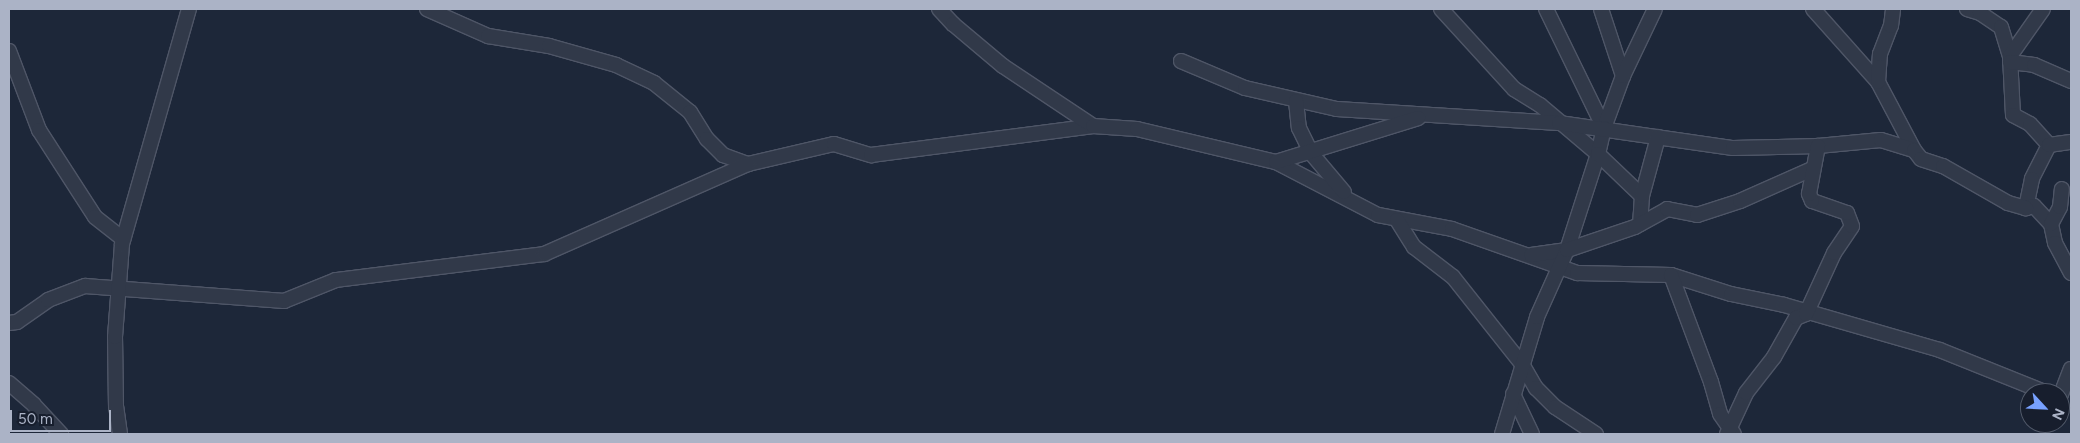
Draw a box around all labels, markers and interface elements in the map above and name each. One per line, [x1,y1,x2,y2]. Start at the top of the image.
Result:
north arrow [2020,383,2070,433]
scale bar [12,400,114,432]
text: N [2048,406,2068,423]
text: 50 m [18,410,53,428]

